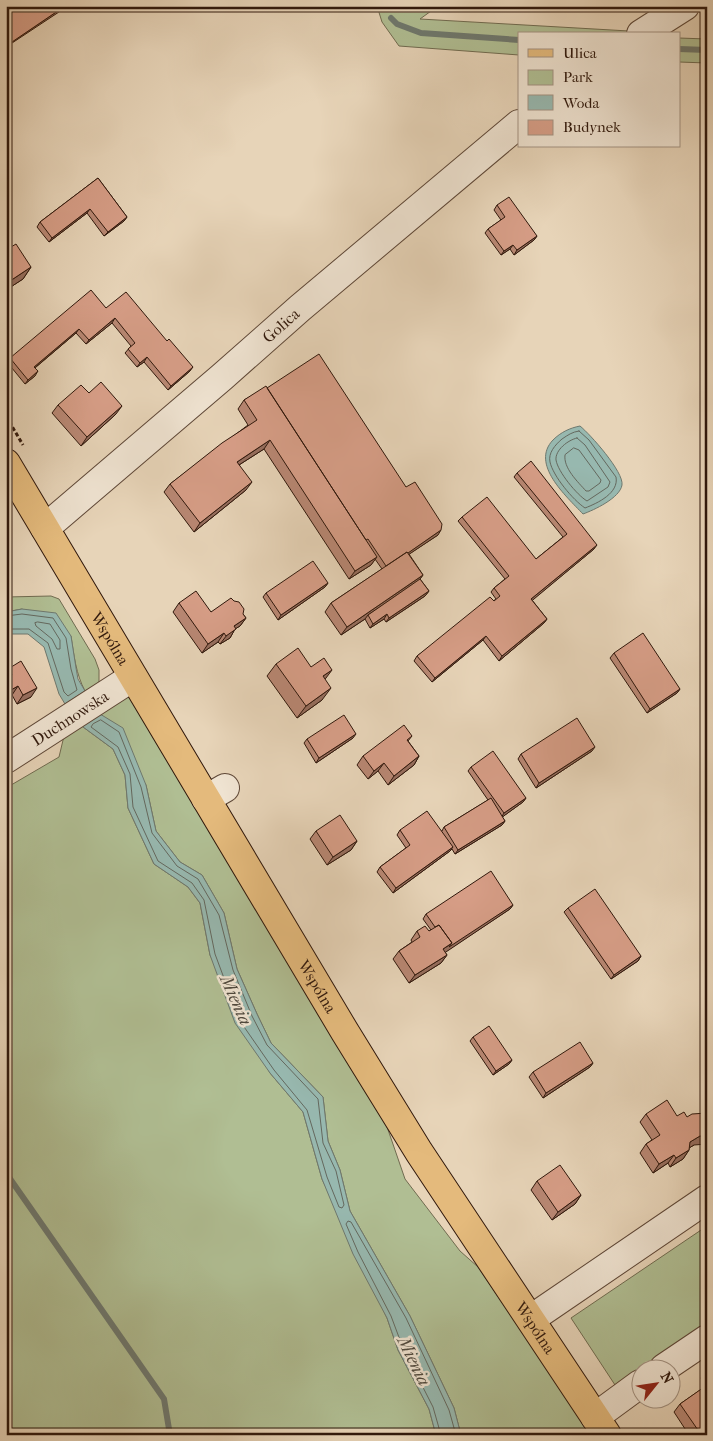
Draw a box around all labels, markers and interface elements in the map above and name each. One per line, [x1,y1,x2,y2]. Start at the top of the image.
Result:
legend [518,32,680,148]
text: Ulica [563,44,598,62]
text: Park [563,68,593,86]
text: Woda [562,94,600,112]
text: Budynek [563,118,621,136]
street label: Golica [259,304,304,347]
street label: Wspólna [86,608,133,669]
street label: Duchnowska [28,686,113,750]
street label: Wspólna [294,956,341,1017]
water label: Mienia [214,970,256,1029]
street label: Wspólna [511,1297,560,1358]
water label: Mienia [392,1331,435,1390]
north arrow [630,1358,680,1408]
text: N [657,1369,677,1387]

